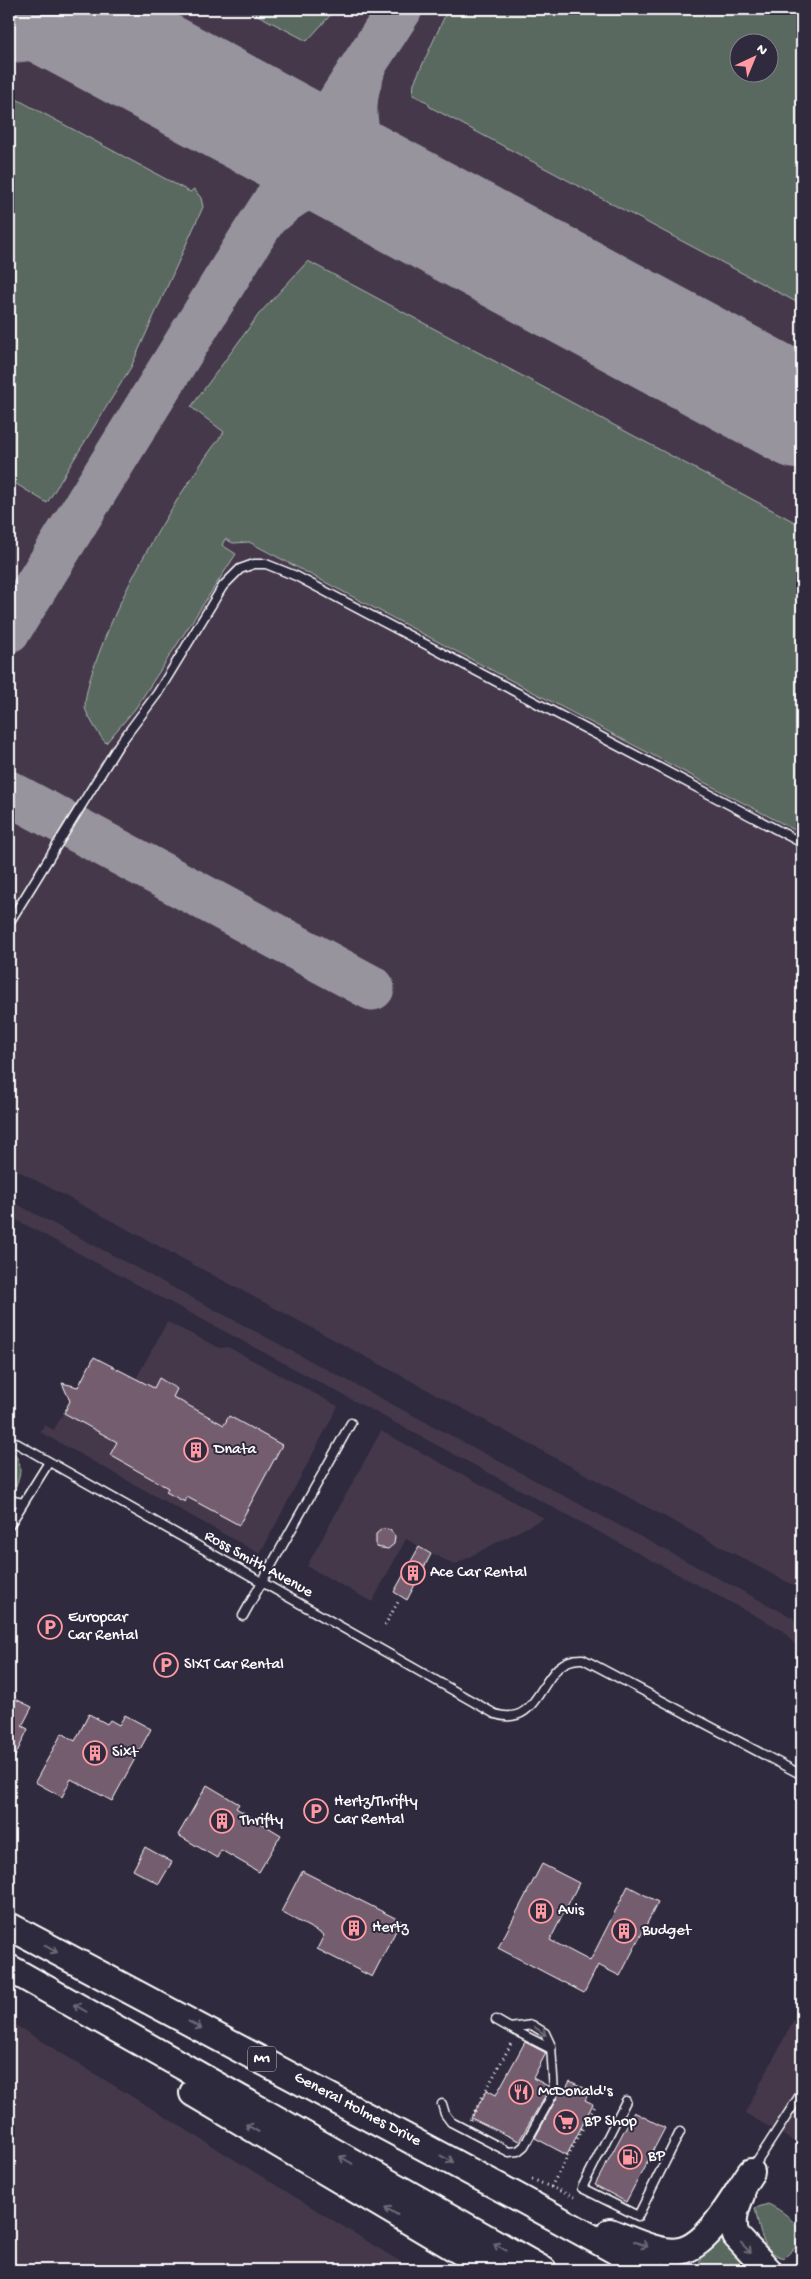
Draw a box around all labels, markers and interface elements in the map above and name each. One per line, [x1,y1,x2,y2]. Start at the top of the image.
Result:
north arrow [728,32,778,82]
text: N [752,41,770,60]
building icon: Dnata [183,1437,209,1463]
place label: Dnata [213,1441,257,1460]
street label: Ross Smith Avenue [200,1527,316,1603]
building icon: Ace Car Rental [400,1560,426,1586]
place label: Ace Car Rental [430,1564,527,1583]
place label: Europcar Car Rental [68,1609,138,1646]
parking icon: Europcar Car Rental [37,1614,63,1640]
parking icon: SIXT Car Rental [153,1652,179,1678]
place label: SIXT Car Rental [184,1656,284,1675]
building icon: Sixt [82,1740,108,1766]
place label: Sixt [112,1744,139,1763]
place label: Hertz/Thrifty Car Rental [334,1793,418,1830]
parking icon: Hertz/Thrifty Car Rental [303,1798,329,1824]
building icon: Thrifty [209,1808,235,1834]
place label: Thrifty [239,1812,283,1831]
building icon: Avis [528,1898,554,1924]
place label: Avis [558,1902,585,1921]
building icon: Hertz [341,1915,367,1941]
building icon: Budget [611,1918,637,1944]
place label: Hertz [372,1919,410,1938]
place label: Budget [641,1922,692,1941]
one-way arrow [44,1944,59,1954]
one-way arrow [73,2003,88,2013]
one-way arrow [188,2020,203,2030]
one-way arrow [533,2026,547,2036]
road number: M1 [248,2046,276,2072]
street label: General Holmes Drive [290,2068,424,2152]
restaurant icon: McDonald's [508,2079,534,2105]
place label: McDonald's [538,2083,614,2102]
supermarket icon: BP Shop [553,2109,579,2135]
place label: BP Shop [583,2113,637,2132]
one-way arrow [245,2123,259,2133]
fuel station icon: BP [617,2144,643,2170]
place label: BP [647,2148,665,2167]
one-way arrow [439,2154,454,2164]
one-way arrow [339,2155,354,2165]
one-way arrow [385,2206,399,2216]
one-way arrow [633,2240,648,2249]
one-way arrow [493,2242,508,2251]
one-way arrow [740,2242,752,2254]

